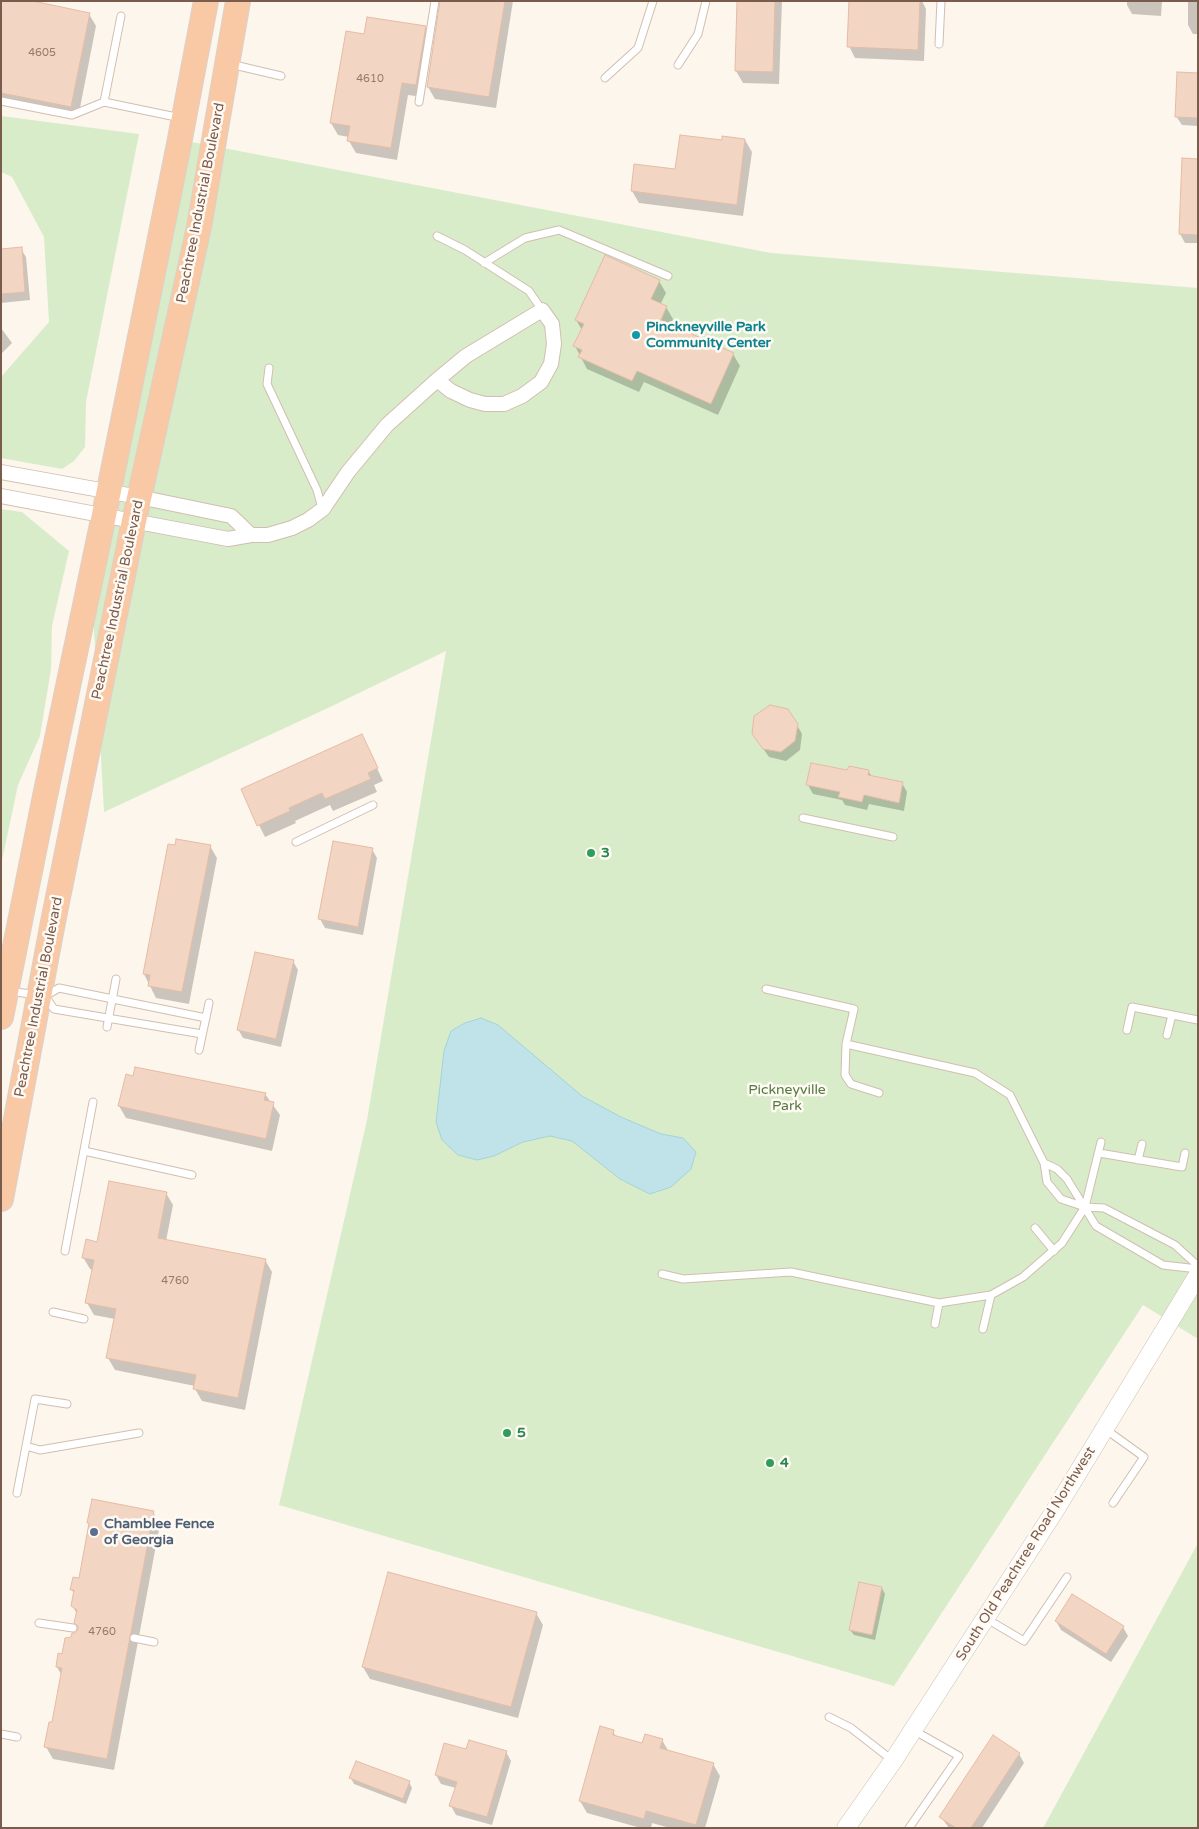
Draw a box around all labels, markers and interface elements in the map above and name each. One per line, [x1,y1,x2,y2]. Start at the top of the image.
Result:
house number: 4605 [28,46,56,60]
house number: 4610 [356,72,384,86]
street label: Peachtree Industrial Boulevard [173,101,229,305]
place label: Pinckneyville Park Community Center [646,319,771,352]
marker: Pinckneyville Park Community Center [630,329,642,341]
street label: Peachtree Industrial Boulevard [89,499,147,701]
place label: 3 [601,845,610,861]
marker: 3 [585,847,597,859]
street label: Peachtree Industrial Boulevard [11,895,67,1099]
park label: Pickneyville Park [748,1082,826,1114]
house number: 4760 [161,1274,189,1288]
place label: 5 [517,1425,526,1441]
marker: 5 [501,1427,513,1439]
street label: South Old Peachtree Road Northwest [953,1444,1099,1664]
place label: 4 [780,1455,789,1471]
marker: 4 [764,1457,776,1469]
place label: Chamblee Fence of Georgia [104,1516,215,1548]
marker: Chamblee Fence of Georgia [88,1526,100,1538]
house number: 4760 [88,1625,116,1639]

